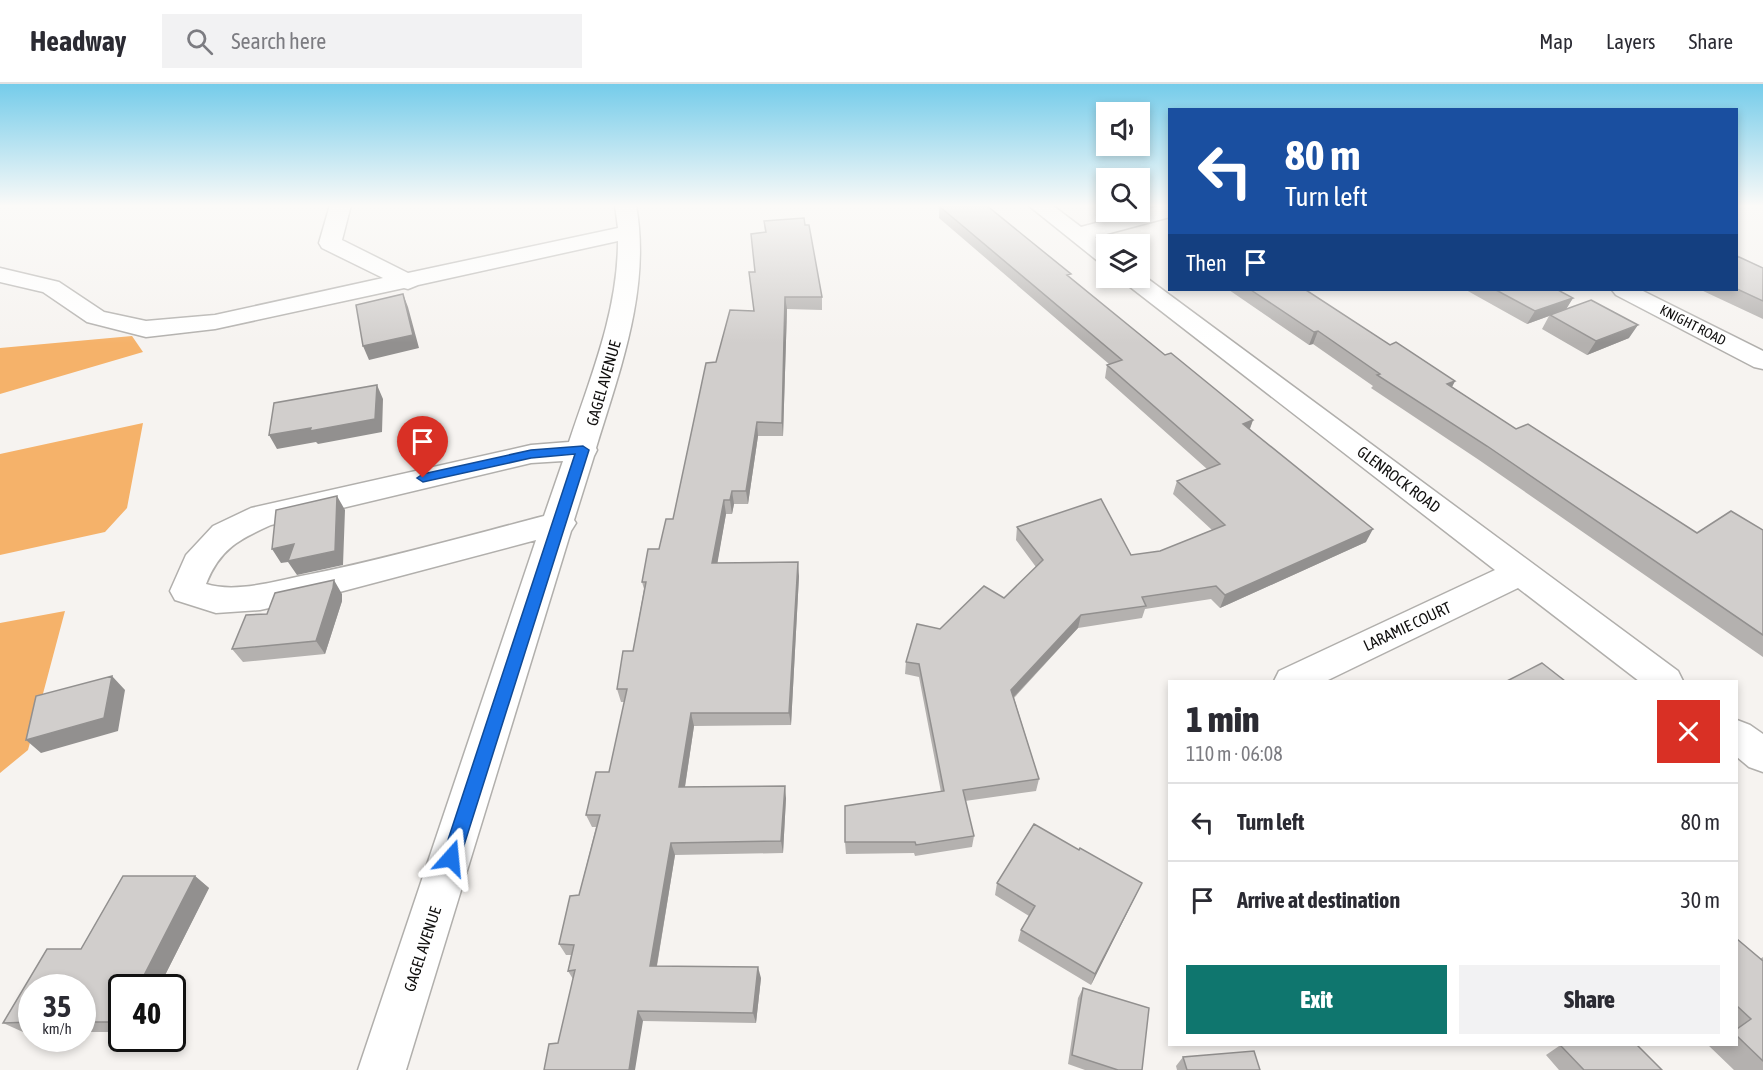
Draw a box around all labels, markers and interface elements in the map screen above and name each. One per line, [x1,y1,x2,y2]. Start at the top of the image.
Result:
search box [162,14,582,68]
text: Headway [30,25,126,57]
icon: search [183,25,216,58]
text: Search here [231,28,326,54]
text: Map [1539,29,1573,53]
text: Layers [1606,29,1656,53]
text: Share [1689,29,1733,53]
map controls [1096,102,1150,288]
button: sound [1096,102,1150,156]
text: 80 m [1285,131,1360,179]
icon: left [1186,132,1264,210]
button: search [1096,168,1150,222]
text: Turn left [1285,181,1368,212]
button: layers [1096,234,1150,288]
icon: arrive [1239,246,1272,279]
text: Then [1186,250,1227,276]
street label: KNIGHT ROAD [1657,302,1729,349]
street label: GAGEL AVENUE [582,338,624,428]
pin [397,416,448,478]
icon: arrive [406,425,439,458]
street label: GLENROCK ROAD [1354,442,1444,516]
street label: LARAMIE COURT [1360,598,1454,654]
text: 1 min [1186,698,1260,740]
button: close [1657,700,1720,763]
text: 110 m · 06:08 [1186,742,1283,765]
icon: left [1186,806,1219,839]
text: Turn left [1237,809,1304,835]
text: 80 m [1680,809,1720,835]
position arrow [419,826,483,890]
icon: arrive [1186,884,1219,917]
text: Arrive at destination [1237,887,1400,913]
text: 30 m [1680,887,1720,913]
street label: GAGEL AVENUE [400,904,444,994]
button: Exit [1186,965,1447,1034]
button: Share [1459,965,1720,1034]
speed limit sign: 40 [108,974,186,1052]
text: 35 [43,989,71,1023]
text: km/h [42,1020,72,1037]

